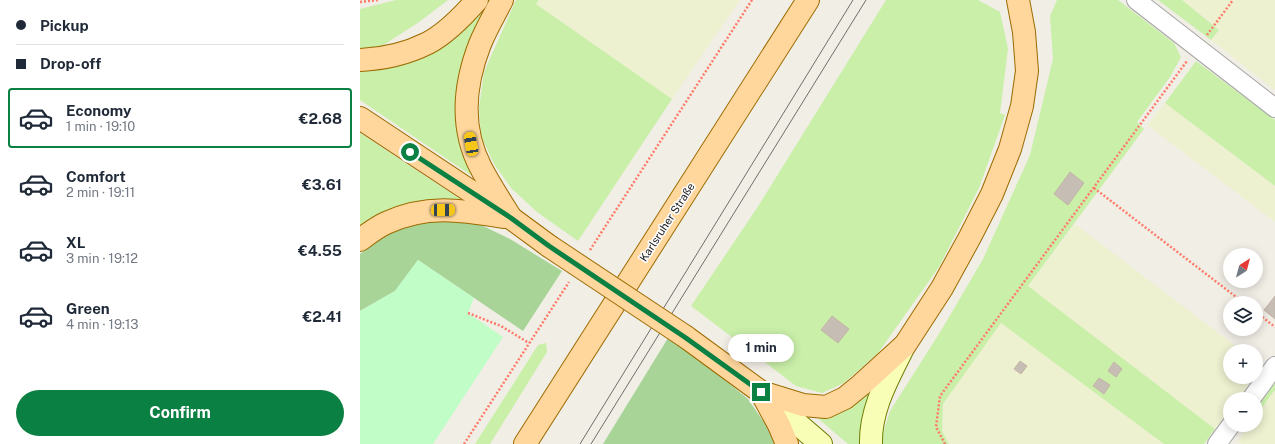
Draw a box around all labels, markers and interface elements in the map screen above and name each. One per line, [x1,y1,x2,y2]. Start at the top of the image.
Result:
text: Pickup [40,17,89,34]
text: Drop-off [40,55,101,72]
icon: car [18,100,54,136]
text: Economy [66,102,131,119]
text: €2.68 [299,110,342,127]
text: 1 min · 19:10 [66,119,135,134]
car [463,131,479,157]
route start [401,143,419,161]
icon: car [18,166,54,202]
text: Comfort [66,168,126,185]
text: €3.61 [302,176,342,193]
street label: Karlsruher Straße [637,181,697,263]
text: 2 min · 19:11 [66,185,135,200]
car [431,204,455,216]
icon: car [18,232,54,268]
text: XL [66,234,85,251]
text: €4.55 [298,242,342,259]
north arrow [1223,248,1263,288]
map controls [1223,248,1263,432]
text: 3 min · 19:12 [66,251,138,266]
button: layers [1223,296,1263,336]
icon: car [18,298,54,334]
text: Green [66,300,110,317]
text: €2.41 [302,308,342,325]
text: 4 min · 19:13 [66,317,138,332]
callout: 1 min [728,334,794,362]
text: 1 min [745,340,777,355]
button: + [1223,344,1263,384]
route end [752,383,770,401]
button: Confirm [16,390,344,436]
button: − [1223,392,1263,432]

